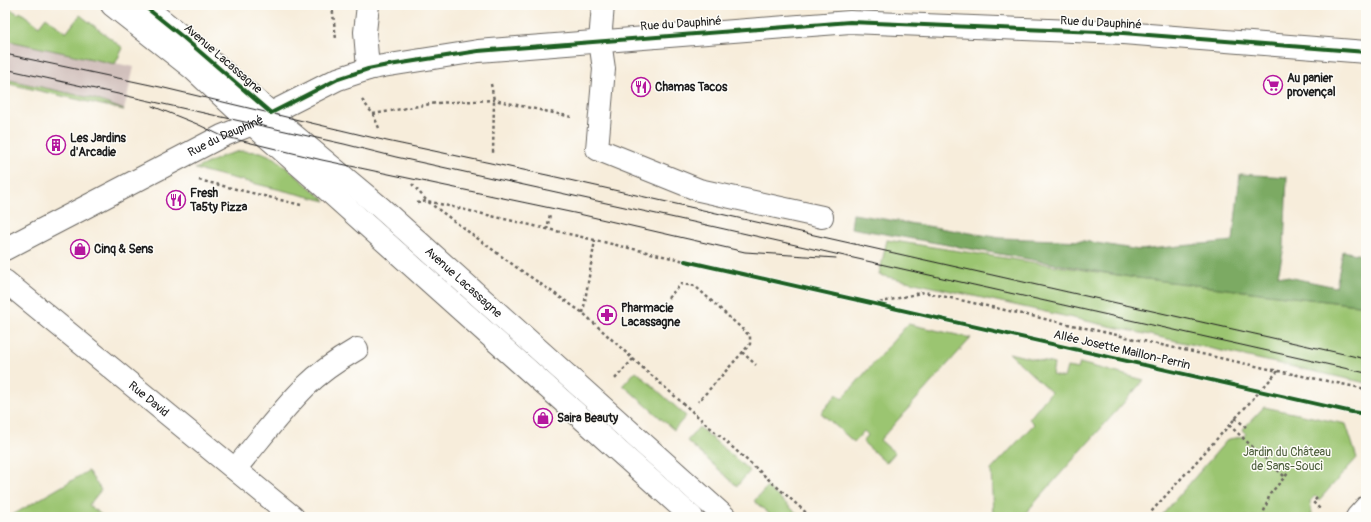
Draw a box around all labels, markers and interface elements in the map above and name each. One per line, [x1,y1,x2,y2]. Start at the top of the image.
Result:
street label: Rue du Dauphiné [1060,13,1142,33]
street label: Rue du Dauphiné [640,14,722,34]
street label: Avenue Lacassagne [181,21,265,97]
place label: Au panier provençal [1287,71,1336,100]
supermarket icon: Au panier provençal [1262,74,1284,96]
restaurant icon: Chamas Tacos [630,76,652,98]
place label: Chamas Tacos [655,80,728,95]
street label: Rue du Dauphiné [185,112,266,160]
place label: Les Jardins d'Arcadie [70,131,126,160]
building icon: Les Jardins d'Arcadie [45,134,67,156]
place label: Fresh Ta5ty Pizza [189,186,248,215]
restaurant icon: Fresh Ta5ty Pizza [165,189,187,211]
shop icon: Cinq & Sens [69,238,91,260]
place label: Cinq & Sens [94,242,154,257]
street label: Avenue Lacassagne [422,244,505,321]
place label: Pharmacie Lacassagne [621,301,681,330]
pharmacy icon: Pharmacie Lacassagne [596,304,618,326]
street label: Allée Josette Maillon-Perrin [1052,327,1192,373]
street label: Rue David [126,378,172,420]
shop icon: Saira Beauty [532,407,554,429]
place label: Saira Beauty [557,411,619,426]
park label: Jardin du Château de Sans-Souci [1243,445,1331,474]

